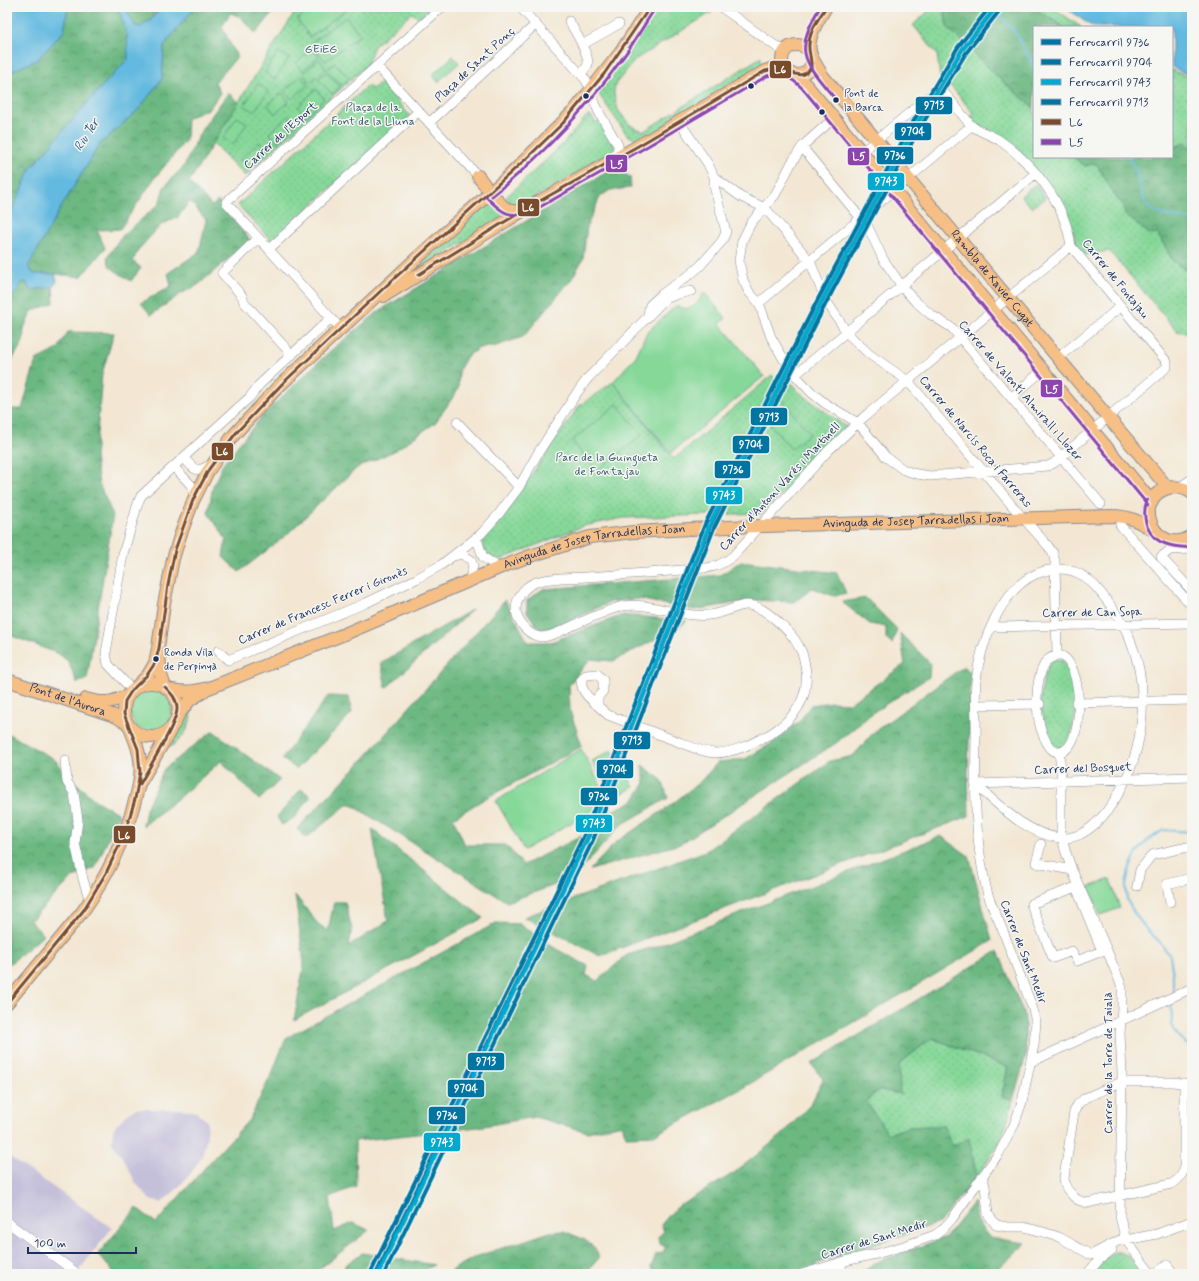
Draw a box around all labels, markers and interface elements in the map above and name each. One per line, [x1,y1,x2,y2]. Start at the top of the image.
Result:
street label: Plaça de Sant Ponç [432,24,518,106]
legend [1033,26,1173,158]
text: Ferrocarril 9736 [1069,35,1149,51]
park label: GEiEG [305,42,337,58]
text: Ferrocarril 9704 [1069,55,1152,71]
line badge: L6 [769,60,792,79]
text: L6 [774,63,787,77]
text: Ferrocarril 9743 [1069,75,1151,91]
unlabelled marker [746,81,756,91]
place label: Pont de la Barca [844,87,884,115]
unlabelled marker [581,91,591,101]
marker: Pont de la Barca [831,95,841,105]
text: Ferrocarril 9713 [1069,95,1149,111]
line badge: 9713 [915,96,953,115]
street label: Carrer de l'Esport [241,99,321,173]
text: 9713 [924,99,944,113]
park label: Plaça de la Font de la Lluna [331,100,415,130]
unlabelled marker [817,107,827,117]
water label: Riu Ter [70,114,105,154]
text: L6 [1069,115,1083,131]
line badge: 9704 [894,122,932,141]
text: 9704 [901,125,926,139]
text: L5 [1069,135,1084,151]
line badge: 9736 [876,146,914,165]
line badge: L5 [847,147,870,166]
text: 9736 [884,149,906,163]
text: L5 [852,150,866,164]
line badge: L5 [605,154,628,173]
text: L5 [610,158,624,172]
line badge: 9743 [867,172,905,191]
text: 9743 [875,175,897,189]
line badge: L6 [517,198,540,217]
text: L6 [522,201,535,215]
street label: Rambla de Xavier Cugat [947,227,1037,331]
street label: Carrer de Fontajau [1078,236,1152,322]
street label: Carrer de Valentí Almirall i Llozer [954,317,1086,465]
street label: Carrer de Narcís Roca i Farreras [915,373,1035,511]
line badge: L5 [1040,379,1063,398]
text: L5 [1045,383,1059,397]
line badge: 9713 [750,407,788,426]
text: 9713 [759,411,779,425]
street label: Carrer d'Antoni Varés i Martinell [716,419,844,555]
line badge: 9704 [732,435,770,454]
text: 9704 [739,438,764,452]
line badge: L6 [211,442,234,461]
text: L6 [216,445,229,459]
park label: Parc de la Guingueta de Fontajau [555,450,659,480]
line badge: 9736 [714,460,751,479]
text: 9736 [722,463,744,477]
line badge: 9743 [705,486,743,505]
text: 9743 [713,489,735,503]
street label: Avinguda de Josep Tarradellas i Joan [822,511,1009,532]
street label: Avinguda de Josep Tarradellas i Joan [501,521,686,574]
street label: Carrer de Francesc Ferrer i Gironès [236,563,411,649]
street label: Carrer de Can Sopa [1042,604,1143,622]
place label: Ronda Vila de Perpinyà [164,646,217,674]
marker: Ronda Vila de Perpinyà [151,654,161,664]
street label: Pont de l'Aurora [27,680,108,720]
line badge: 9713 [613,731,651,750]
text: 9713 [622,734,642,748]
line badge: 9704 [596,759,634,779]
street label: Carrer del Bosquet [1034,759,1132,779]
text: 9704 [603,763,628,777]
line badge: 9736 [580,787,618,806]
text: 9736 [588,790,610,804]
line badge: 9743 [575,814,613,833]
text: 9743 [583,817,605,831]
line badge: L6 [113,825,136,844]
text: L6 [118,829,131,843]
street label: Carrer de Sant Medir [996,898,1050,1006]
street label: Carrer de la Torre de Taialà [1101,992,1117,1134]
line badge: 9713 [467,1052,505,1071]
text: 9713 [476,1055,496,1069]
line badge: 9704 [447,1079,485,1098]
text: 9704 [454,1082,479,1096]
line badge: 9736 [428,1106,466,1125]
text: 9736 [436,1109,458,1123]
line badge: 9743 [423,1132,461,1152]
text: 9743 [431,1136,453,1150]
street label: Carrer de Sant Medir [819,1216,929,1264]
scale bar [28,1229,136,1255]
text: 100 m [34,1236,66,1252]

